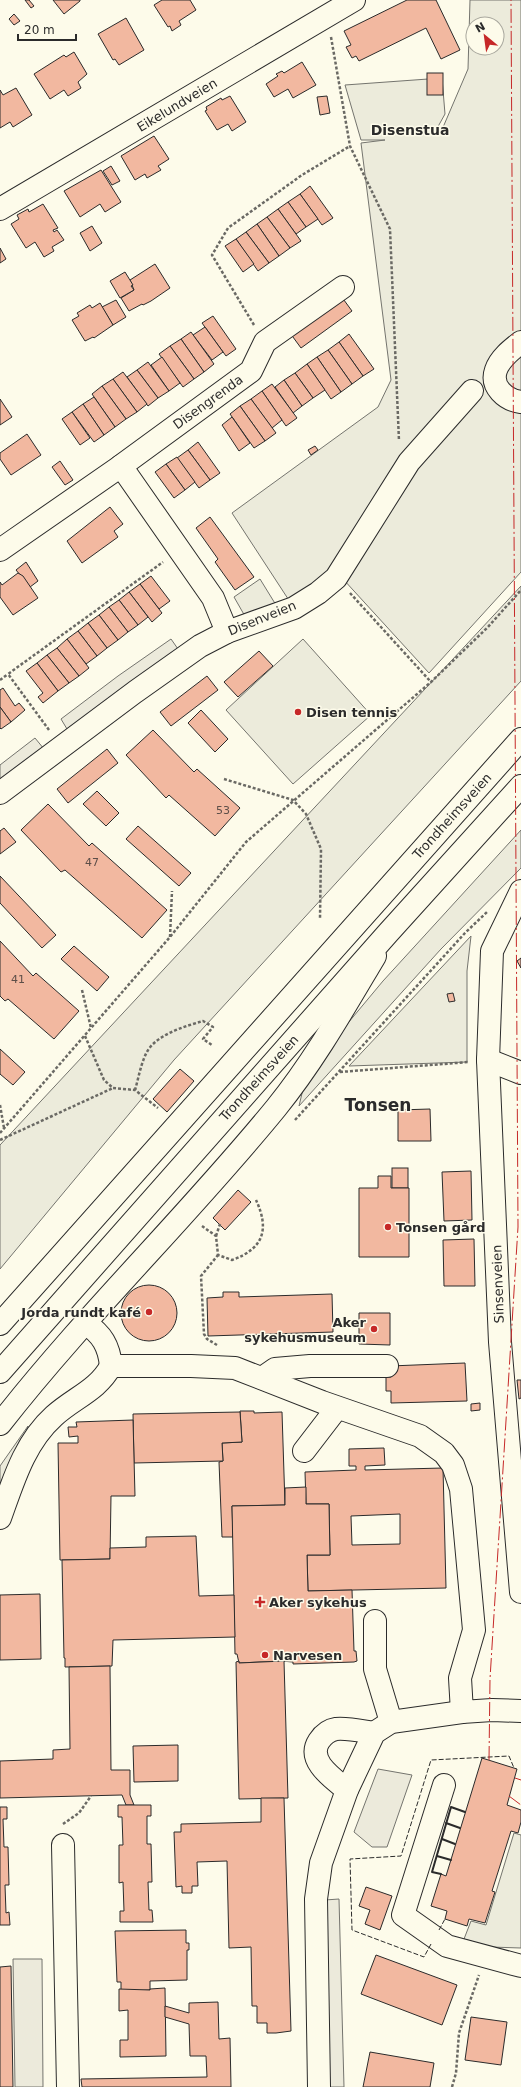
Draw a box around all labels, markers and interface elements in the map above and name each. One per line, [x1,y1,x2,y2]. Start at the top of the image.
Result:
scale bar [18,16,76,42]
north arrow [465,16,505,56]
text: N [473,20,488,36]
text: 20 m [24,23,55,37]
street label: Eikelundveien [134,75,220,135]
district label: Disenstua [371,122,449,138]
street label: Disengrenda [170,372,246,432]
street label: Disenveien [226,598,298,638]
place label: Disen tennis [306,705,398,720]
marker: Disen tennis [293,707,303,717]
street label: Trondheimsveien [409,770,495,863]
house number: 53 [216,804,230,817]
house number: 47 [85,856,99,869]
house number: 41 [11,973,25,986]
street label: Trondheimsveien [216,1032,302,1125]
district label: Tonsen [345,1095,411,1115]
place label: Tonsen gård [396,1220,485,1235]
marker: Tonsen gård [383,1222,393,1232]
street label: Sinsenveien [489,1244,507,1324]
place label: Jorda rundt kafé [20,1305,141,1320]
marker: Jorda rundt kafé [144,1307,154,1317]
place label: Aker sykehusmuseum [244,1315,367,1345]
marker: Aker sykehusmuseum [369,1324,379,1334]
place label: Aker sykehus [269,1595,367,1610]
marker: Aker sykehus [254,1596,266,1608]
place label: Narvesen [273,1648,342,1663]
marker: Narvesen [260,1650,270,1660]

